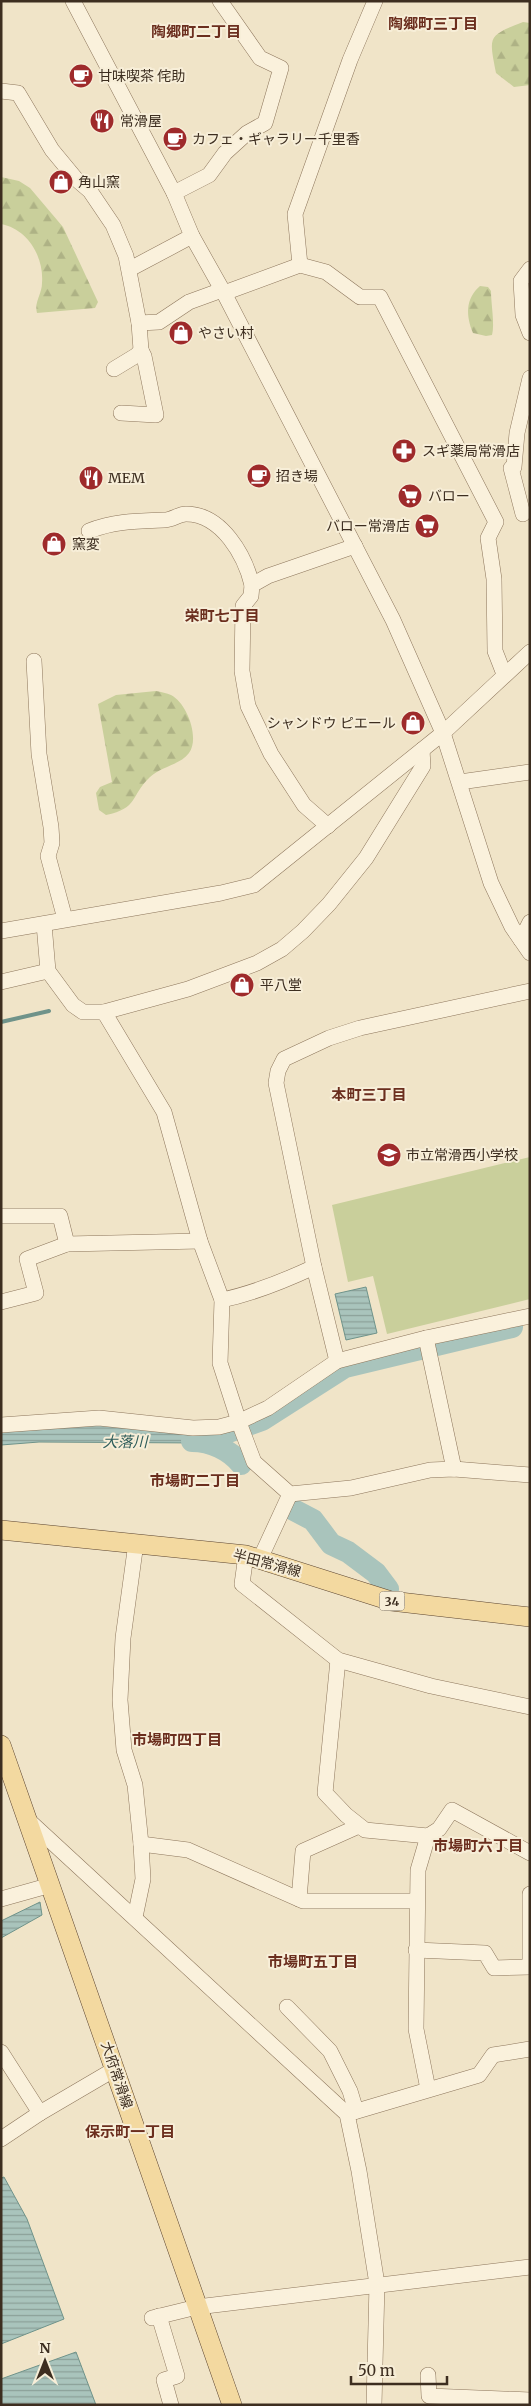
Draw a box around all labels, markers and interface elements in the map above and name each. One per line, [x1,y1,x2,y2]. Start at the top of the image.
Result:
district label: 陶郷町三丁目 [388,14,478,33]
district label: 陶郷町二丁目 [151,22,241,41]
cafe icon: 甘味喫茶 侘助 [68,63,94,89]
place label: 甘味喫茶 侘助 [98,67,185,85]
restaurant icon: 常滑屋 [89,108,115,134]
place label: 常滑屋 [120,112,162,130]
cafe icon: カフェ・ギャラリー千里香 [162,126,188,152]
place label: カフェ・ギャラリー千里香 [192,130,360,148]
shop icon: 角山窯 [48,169,74,195]
place label: 角山窯 [78,173,120,191]
shop icon: やさい村 [168,320,194,346]
place label: やさい村 [198,324,254,342]
pharmacy icon: スギ薬局常滑店 [391,438,417,464]
place label: スギ薬局常滑店 [422,442,520,460]
cafe icon: 招き場 [246,463,272,489]
restaurant icon: MEM [78,465,104,491]
place label: 招き場 [276,467,318,485]
place label: MEM [108,469,145,487]
supermarket icon: バロー [397,483,423,509]
place label: バロー [428,487,470,505]
supermarket icon: バロー常滑店 [414,513,440,539]
place label: バロー常滑店 [326,517,410,535]
shop icon: 窯変 [41,531,67,557]
place label: 窯変 [72,535,100,553]
district label: 栄町七丁目 [184,606,260,625]
shop icon: シャンドウ ピエール [400,710,426,736]
place label: シャンドウ ピエール [267,714,396,732]
shop icon: 平八堂 [229,972,255,998]
place label: 平八堂 [260,976,302,994]
district label: 本町三丁目 [331,1085,407,1104]
school or university icon: 市立常滑西小学校 [376,1142,402,1168]
place label: 市立常滑西小学校 [406,1146,518,1164]
water label: 大落川 [102,1432,149,1451]
district label: 市場町二丁目 [150,1471,240,1490]
street label: 半田常滑線 [231,1545,303,1581]
road number: 34 [380,1592,404,1610]
district label: 市場町四丁目 [132,1730,222,1749]
district label: 市場町六丁目 [433,1836,523,1855]
district label: 市場町五丁目 [268,1952,358,1971]
street label: 大府常滑線 [97,2039,137,2111]
district label: 保示町一丁目 [85,2122,175,2141]
north arrow [20,2336,70,2386]
text: N [39,2339,51,2357]
scale bar [351,2354,447,2386]
text: 50 m [358,2361,395,2380]

